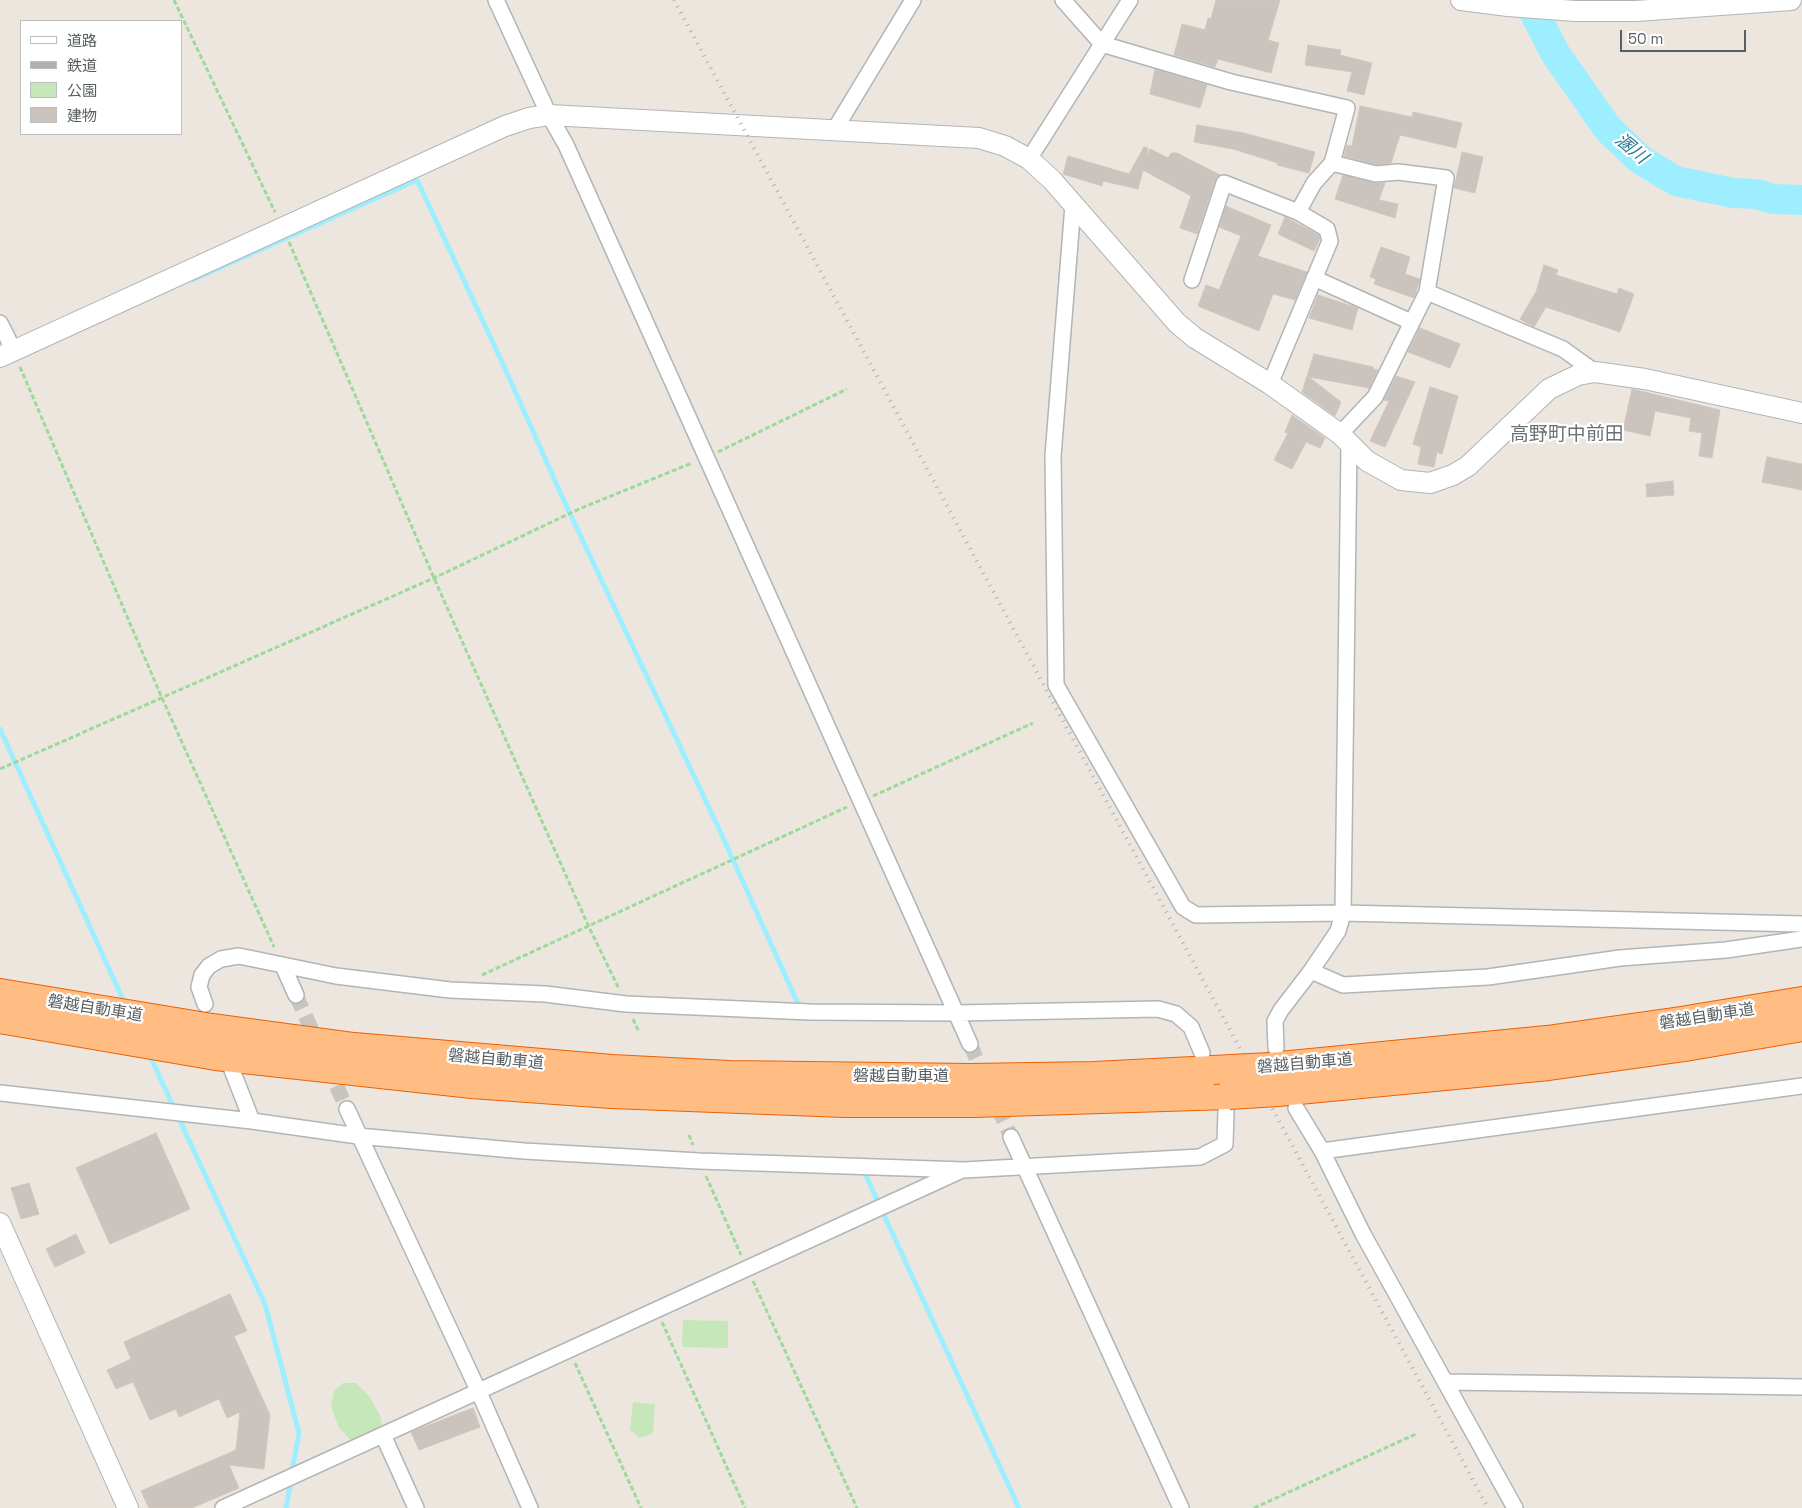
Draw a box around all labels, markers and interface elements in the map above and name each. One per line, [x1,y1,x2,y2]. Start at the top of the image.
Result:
legend [20,20,182,135]
scale bar [1622,20,1748,52]
text: 50 m [1628,29,1663,48]
text: 道路 [67,31,97,50]
text: 鉄道 [67,56,97,75]
text: 公園 [67,81,97,100]
text: 建物 [67,106,97,125]
water label: 溷川 [1610,129,1652,169]
district label: 高野町中前田 [1510,424,1624,446]
street label: 磐越自動車道 [46,992,144,1026]
street label: 磐越自動車道 [1658,1000,1756,1034]
street label: 磐越自動車道 [447,1046,545,1074]
street label: 磐越自動車道 [1256,1050,1354,1078]
street label: 磐越自動車道 [853,1067,949,1087]

